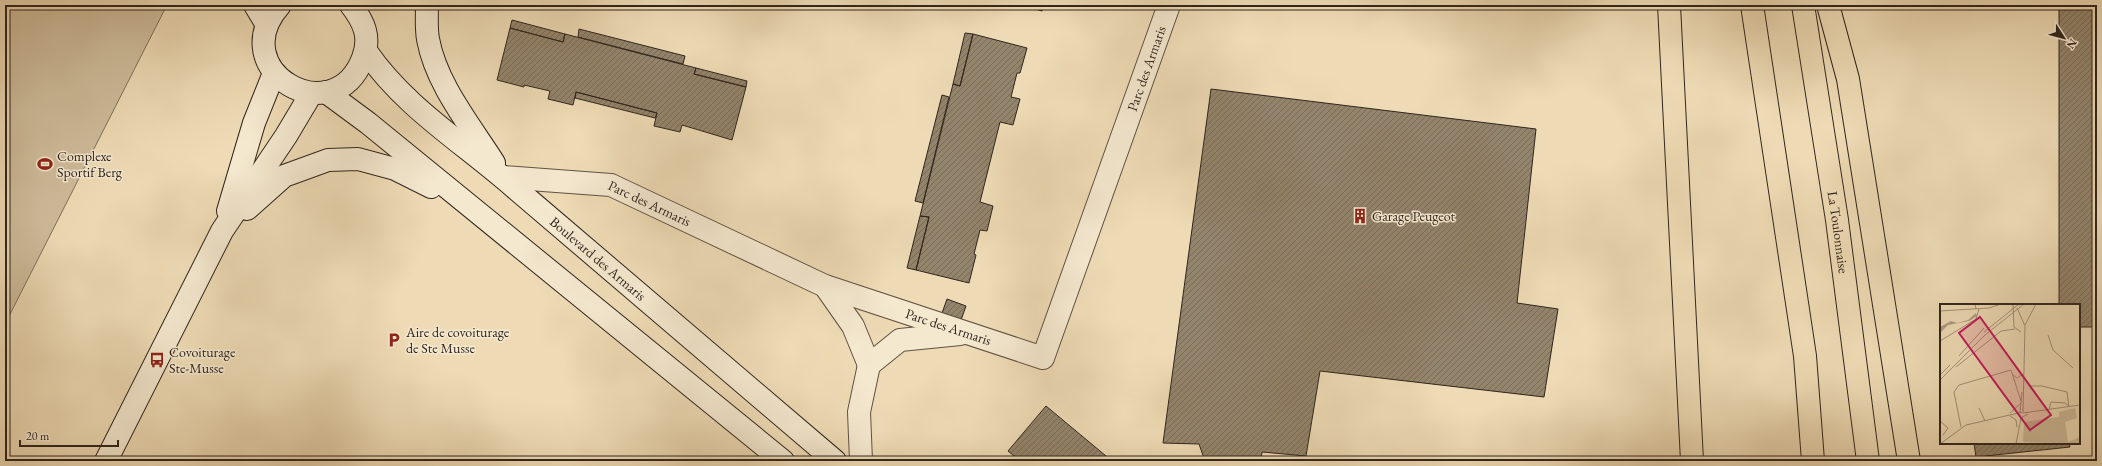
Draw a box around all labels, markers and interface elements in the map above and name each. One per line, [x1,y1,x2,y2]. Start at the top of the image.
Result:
north arrow [2044,18,2084,58]
street label: Parc des Armaris [1123,23,1170,113]
text: N [2064,36,2080,52]
place label: Complexe Sportif Berg [57,147,123,181]
sports icon: Complexe Sportif Berg [36,155,54,173]
street label: Parc des Armaris [605,176,694,231]
street label: La Toulonnaise [1824,190,1853,275]
building icon: Garage Peugeot [1351,207,1369,225]
place label: Garage Peugeot [1372,207,1456,225]
street label: Boulevard des Armaris [546,213,650,305]
street label: Parc des Armaris [903,304,994,349]
inset map [1940,304,2080,444]
place label: Aire de covoiturage de Ste Musse [405,323,510,357]
parking icon: Aire de covoiturage de Ste Musse [385,331,403,349]
place label: Covoiturage Ste-Musse [169,343,236,377]
bus stop icon: Covoiturage Ste-Musse [148,351,166,369]
scale bar [20,422,118,448]
text: 20 m [26,428,50,444]

